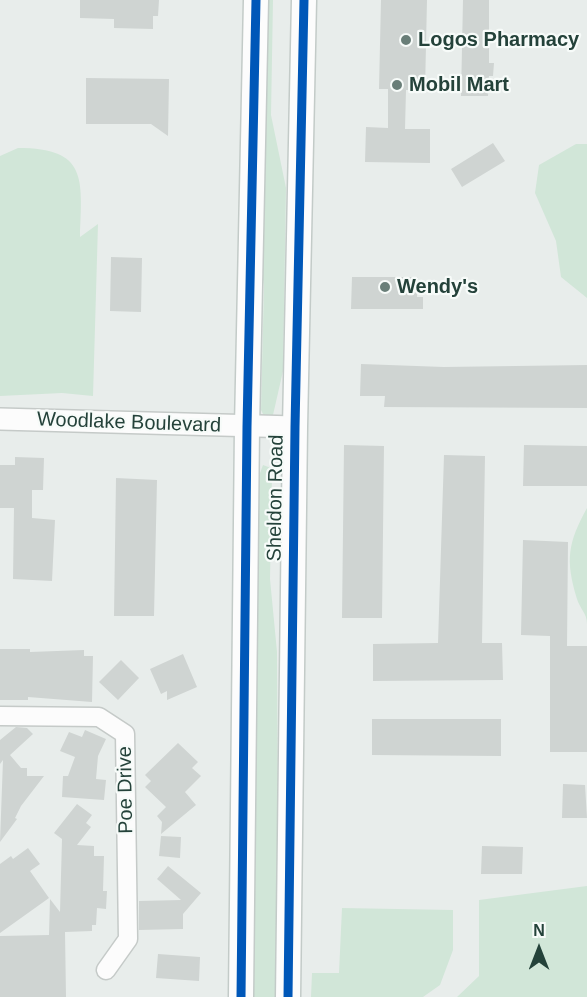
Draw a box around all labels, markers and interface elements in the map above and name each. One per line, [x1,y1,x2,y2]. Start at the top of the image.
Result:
place label: Logos Pharmacy [418,28,579,52]
marker: Logos Pharmacy [399,33,413,47]
place label: Mobil Mart [409,73,509,97]
marker: Mobil Mart [390,78,404,92]
place label: Wendy's [397,275,478,299]
marker: Wendy's [378,280,392,294]
street label: Woodlake Boulevard [37,408,221,438]
street label: Sheldon Road [263,434,289,562]
street label: Poe Drive [113,746,139,834]
north arrow [509,919,569,979]
text: N [533,922,545,939]

